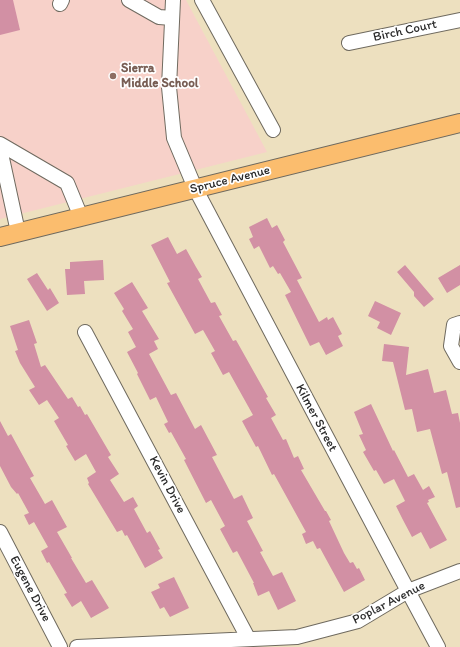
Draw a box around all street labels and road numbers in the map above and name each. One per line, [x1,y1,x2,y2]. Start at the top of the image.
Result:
street label: Birch Court [372,17,438,45]
street label: Spruce Avenue [188,162,272,198]
street label: Kilmer Street [292,381,340,455]
street label: Kevin Drive [145,454,189,516]
street label: Eugene Drive [6,553,54,625]
street label: Poplar Avenue [350,578,428,628]

